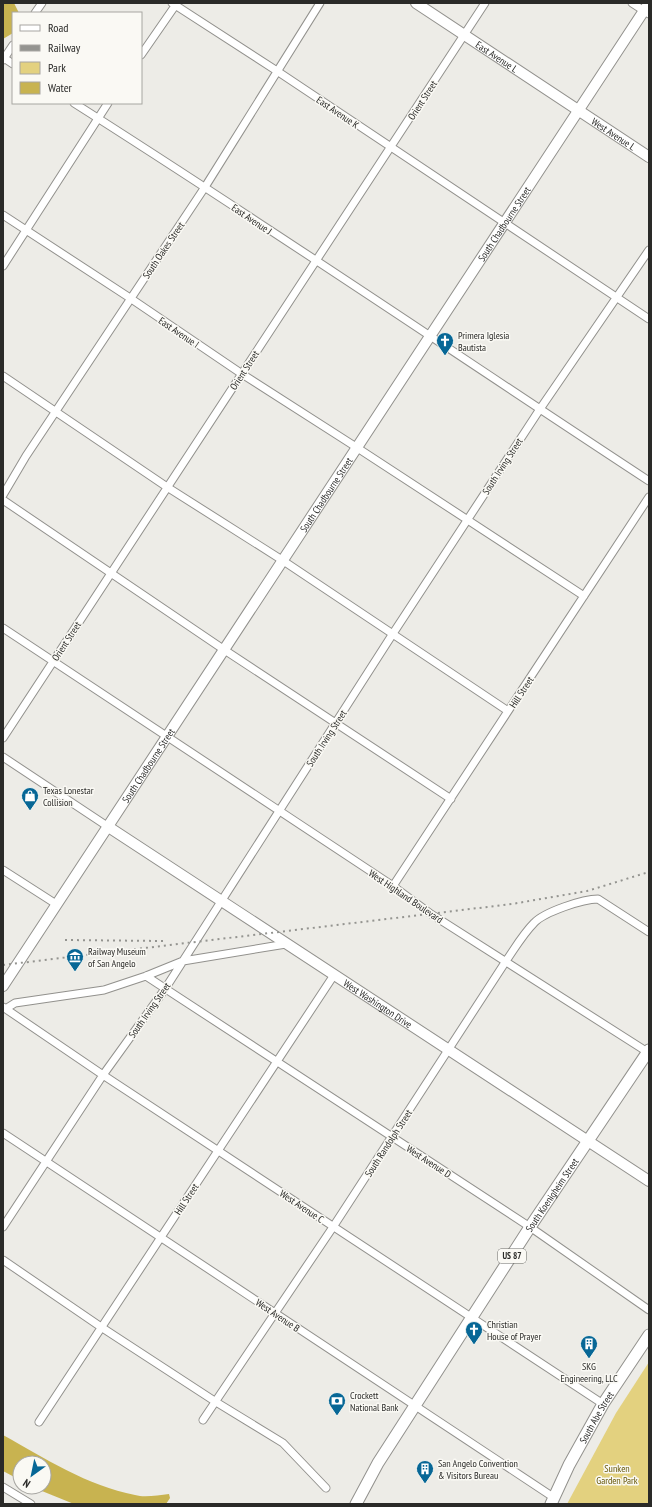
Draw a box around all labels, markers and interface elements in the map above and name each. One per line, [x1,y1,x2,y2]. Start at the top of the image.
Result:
legend [12,12,142,104]
text: Road [48,20,68,35]
street label: East Avenue L [473,38,521,76]
text: Railway [48,40,81,55]
text: Park [48,60,66,75]
street label: Orient Street [405,78,440,122]
text: Water [48,80,73,95]
street label: East Avenue K [314,93,362,131]
street label: West Avenue L [589,115,639,154]
street label: South Chadbourne Street [475,184,534,264]
street label: East Avenue J [229,201,274,238]
street label: South Oakes Street [140,219,187,281]
street label: East Avenue I [156,314,201,351]
place label: Primera Iglesia Bautista [458,329,509,354]
church icon: Primera Iglesia Bautista [435,331,455,356]
street label: Orient Street [227,348,262,392]
street label: South Irving Street [479,435,526,497]
street label: South Chadbourne Street [297,455,356,535]
street label: Orient Street [49,619,84,663]
street label: Hill Street [506,674,537,710]
street label: South Irving Street [303,707,350,769]
street label: South Chadbourne Street [119,726,178,805]
place label: Texas Lonestar Collision [43,784,94,809]
shop icon: Texas Lonestar Collision [20,786,40,811]
street label: West Highland Boulevard [366,867,445,926]
place label: Railway Museum of San Angelo [88,945,146,970]
museum icon: Railway Museum of San Angelo [65,947,85,972]
street label: West Washington Drive [341,977,415,1031]
street label: South Irving Street [125,980,173,1041]
street label: South Randolph Street [362,1107,415,1180]
street label: West Avenue D [404,1142,454,1181]
street label: South Koenigheim Street [523,1155,582,1234]
street label: Hill Street [171,1181,202,1217]
street label: West Avenue C [277,1187,327,1226]
road number: US 87 [498,1249,526,1263]
street label: West Avenue B [253,1296,303,1335]
place label: Christian House of Prayer [487,1318,541,1343]
church icon: Christian House of Prayer [464,1320,484,1345]
building icon: SKG Engineering, LLC [579,1334,599,1359]
place label: SKG Engineering, LLC [561,1360,618,1385]
place label: Crockett National Bank [350,1389,399,1414]
street label: South Abe Street [576,1389,617,1446]
bank icon: Crockett National Bank [327,1391,347,1416]
north arrow [12,1455,52,1495]
place label: San Angelo Convention & Visitors Bureau [438,1457,518,1482]
building icon: San Angelo Convention & Visitors Bureau [415,1459,435,1484]
park label: Sunken Garden Park [596,1462,638,1487]
text: N [20,1476,33,1491]

